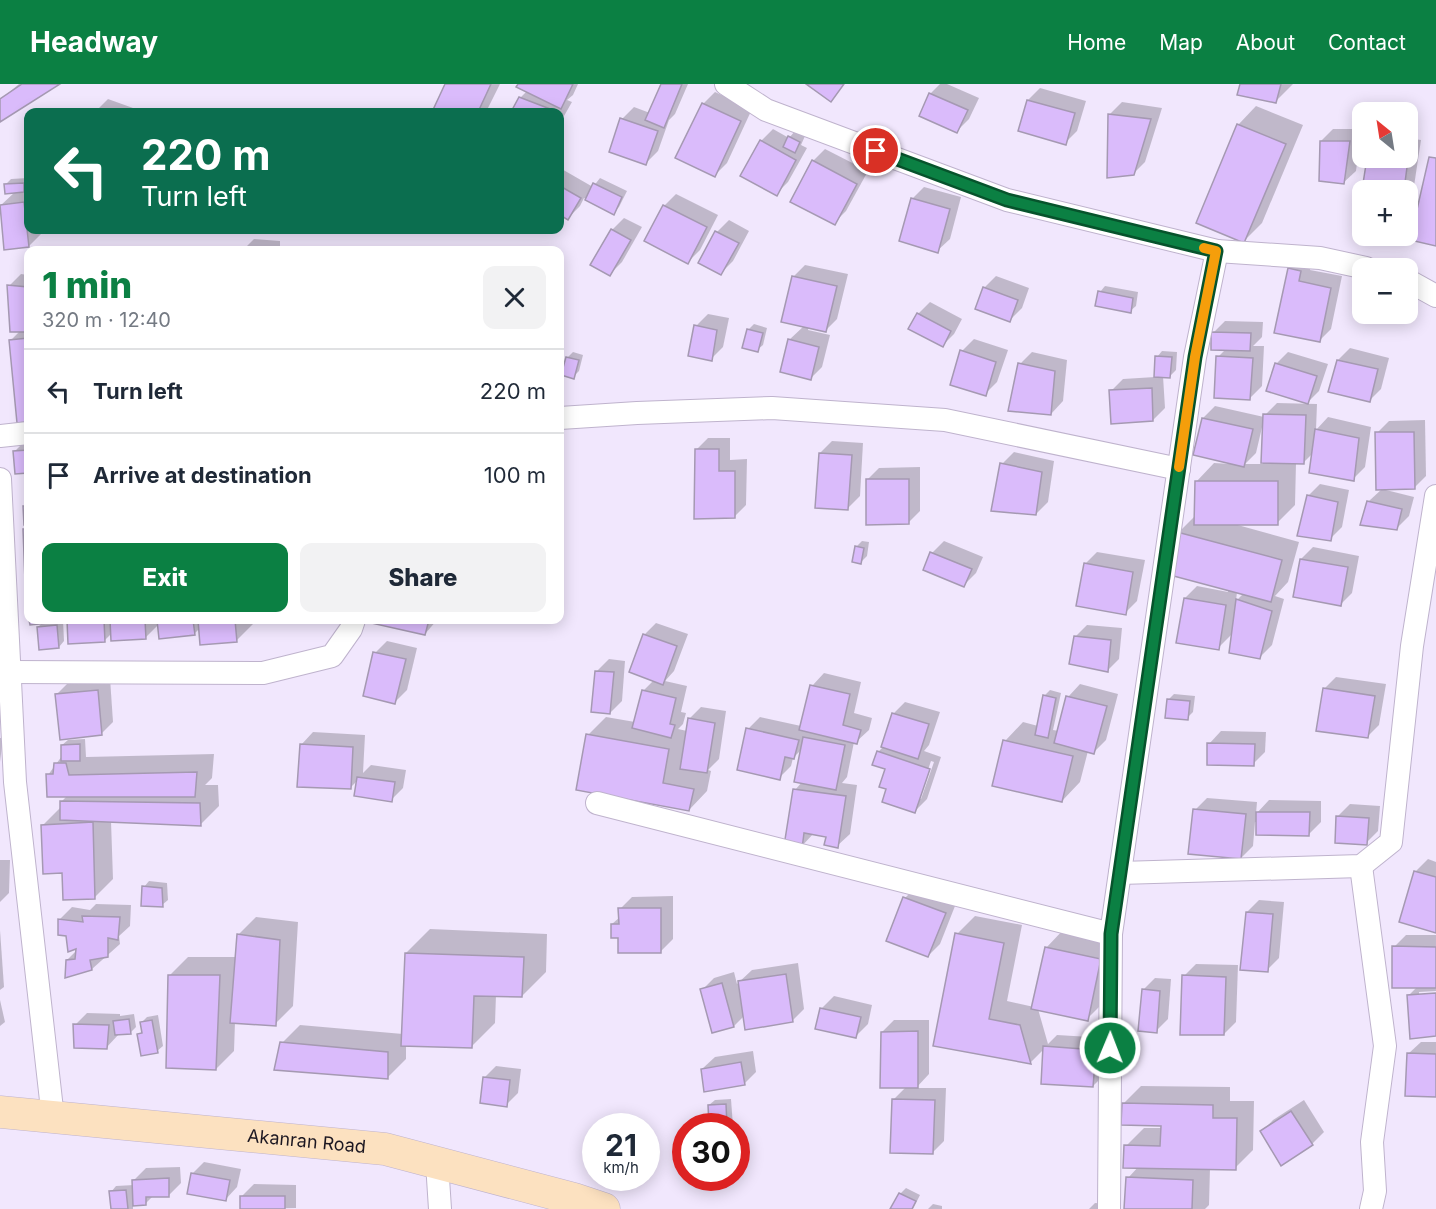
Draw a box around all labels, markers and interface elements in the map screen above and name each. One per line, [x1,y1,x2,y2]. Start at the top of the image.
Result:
text: Headway [30,25,158,59]
text: Home [1067,30,1126,55]
text: Map [1159,30,1203,55]
text: About [1236,30,1295,55]
text: Contact [1328,30,1406,55]
north arrow [1352,102,1418,168]
map controls [1352,102,1418,324]
pin [850,125,901,176]
text: 220 m [141,129,271,180]
icon: left [42,132,120,210]
icon: arrive [859,134,892,167]
text: Turn left [141,180,247,213]
button: + [1352,180,1418,246]
button: − [1352,258,1418,324]
text: 1 min [42,263,132,307]
button: close [483,266,546,329]
text: 320 m · 12:40 [42,308,171,332]
icon: left [42,375,75,408]
text: Turn left [93,378,183,404]
text: 220 m [480,378,546,404]
icon: arrive [42,459,75,492]
text: Arrive at destination [93,462,312,488]
text: 100 m [484,462,546,488]
button: Exit [42,543,288,612]
button: Share [300,543,546,612]
position arrow [1078,1016,1142,1080]
speed limit sign: 30 [672,1113,750,1191]
street label: Akanran Road [246,1125,367,1157]
text: 21 [605,1127,637,1163]
text: km/h [603,1158,639,1177]

